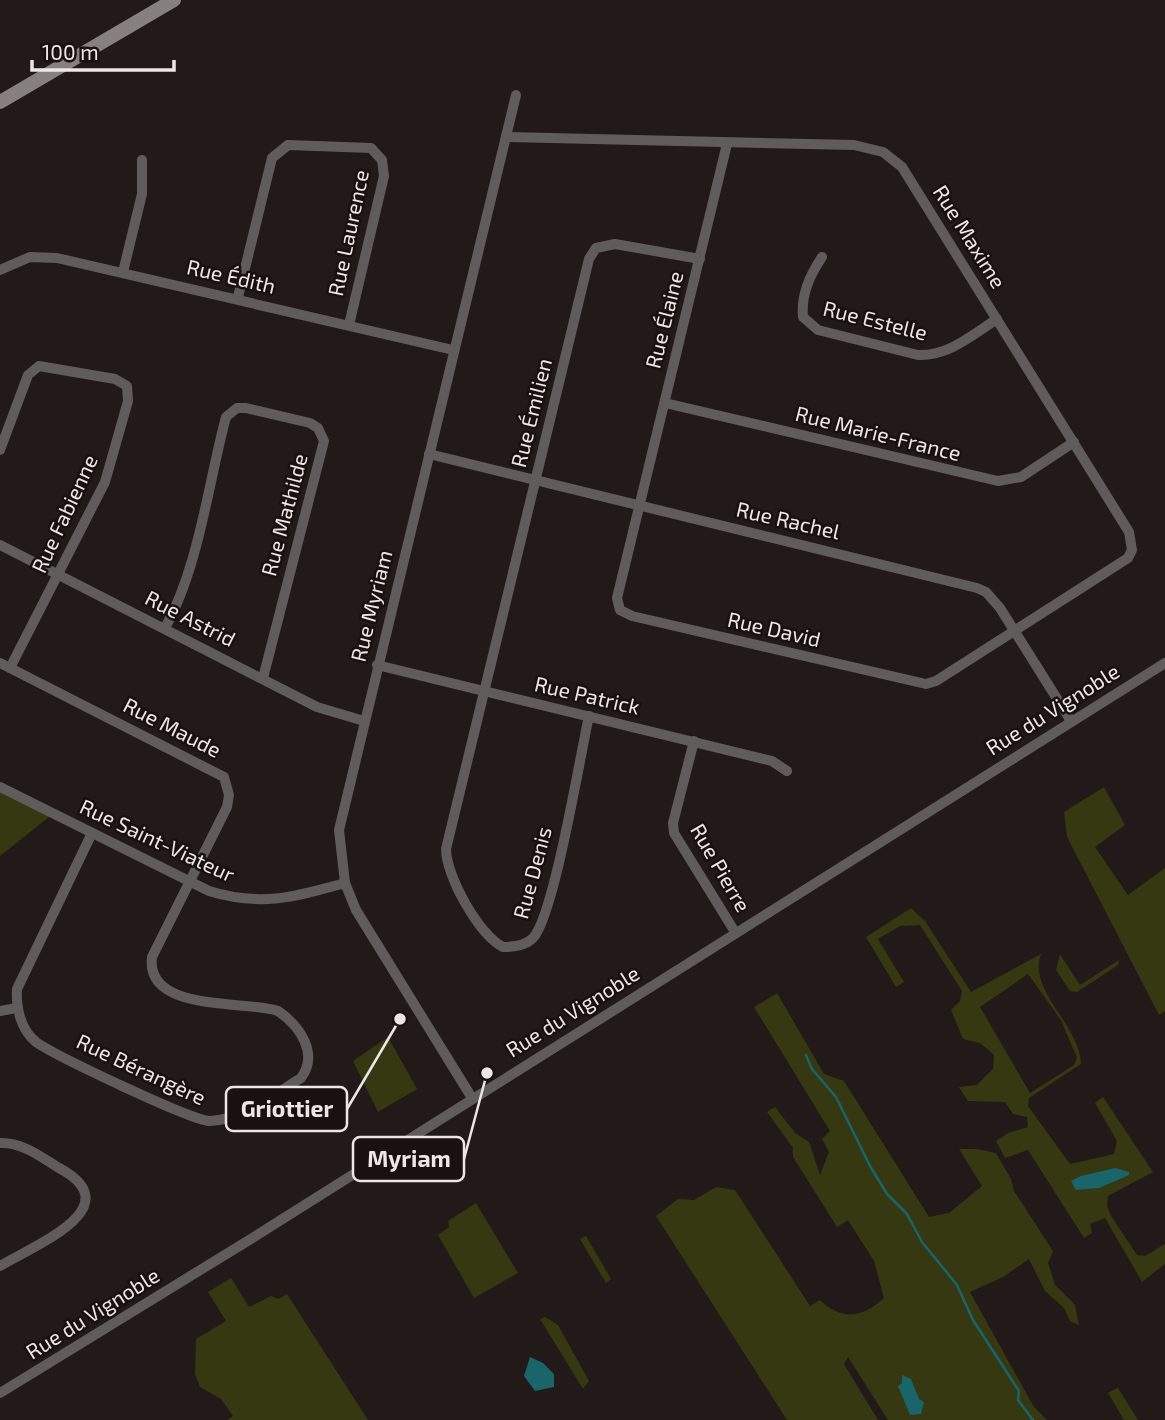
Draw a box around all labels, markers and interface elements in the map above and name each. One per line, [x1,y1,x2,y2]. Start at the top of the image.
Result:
scale bar [32,28,173,72]
text: 100 m [42,39,99,64]
street label: Rue Laurence [322,167,373,298]
street label: Rue Maxime [929,180,1012,292]
street label: Rue Édith [185,253,278,298]
street label: Rue Élaine [639,269,688,371]
street label: Rue Estelle [821,295,930,345]
street label: Rue Émilien [505,356,556,470]
street label: Rue Marie-France [793,400,964,465]
street label: Rue Fabienne [25,450,102,576]
street label: Rue Mathilde [255,451,312,579]
street label: Rue Rachel [734,496,843,544]
street label: Rue Myriam [345,547,396,664]
street label: Rue Astrid [141,584,240,651]
street label: Rue David [725,606,823,651]
street label: Rue du Vignoble [981,658,1123,760]
street label: Rue Patrick [532,670,643,719]
street label: Rue Maude [120,691,226,762]
street label: Rue Saint-Viateur [76,793,239,887]
street label: Rue Pierre [686,819,757,916]
street label: Rue Denis [507,824,556,921]
street label: Rue du Vignoble [501,960,643,1062]
street label: Rue Bérangère [73,1028,210,1109]
callout: Griottier [226,1087,347,1131]
text: Griottier [241,1094,333,1122]
callout: Myriam [353,1137,464,1181]
text: Myriam [367,1144,451,1172]
street label: Rue du Vignoble [21,1262,163,1364]

